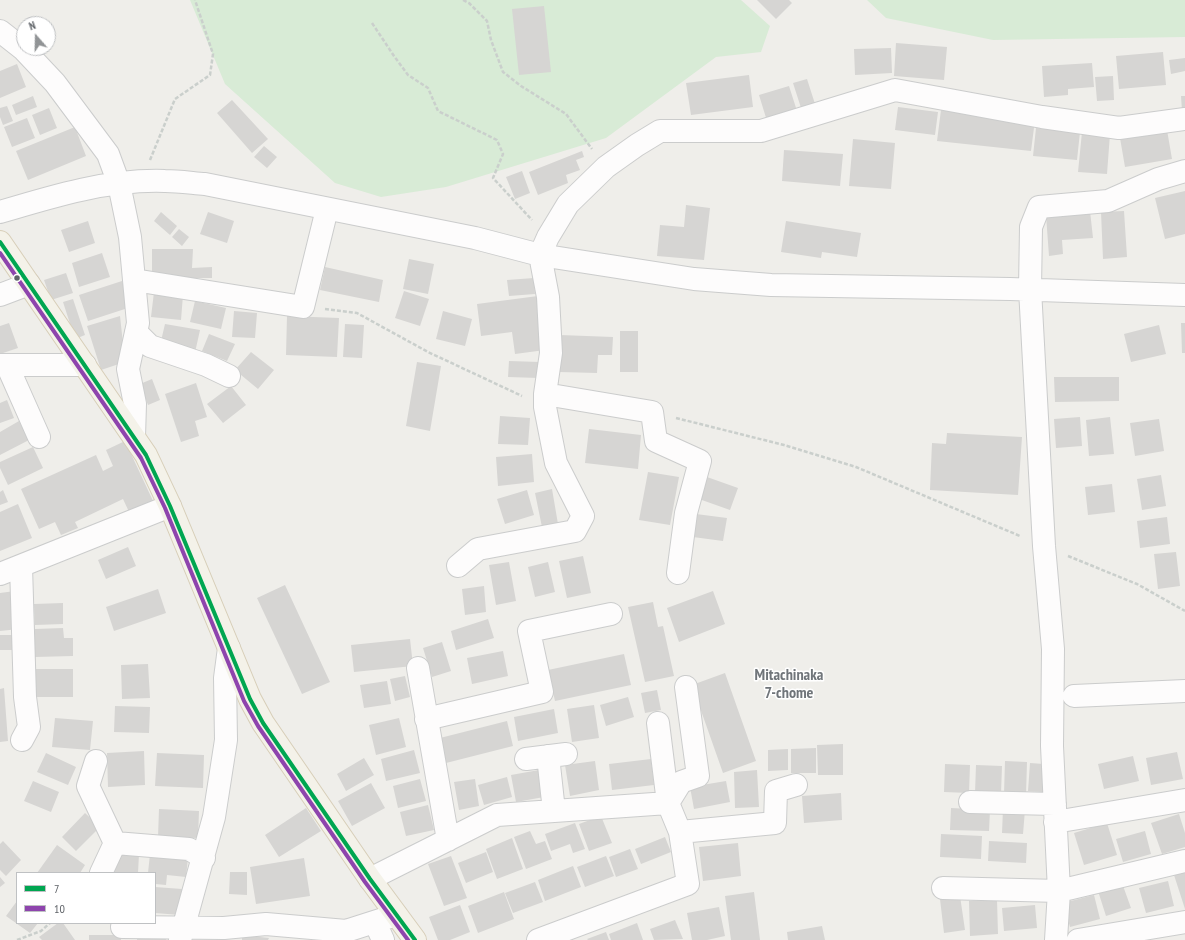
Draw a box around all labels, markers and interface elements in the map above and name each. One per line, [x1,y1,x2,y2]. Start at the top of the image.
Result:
north arrow [16,16,56,56]
text: N [27,18,37,33]
unlabelled marker [12,273,22,283]
district label: Mitachinaka 7-chome [755,665,823,703]
legend [16,872,156,924]
text: 7 [54,881,59,896]
text: 10 [54,901,65,916]

